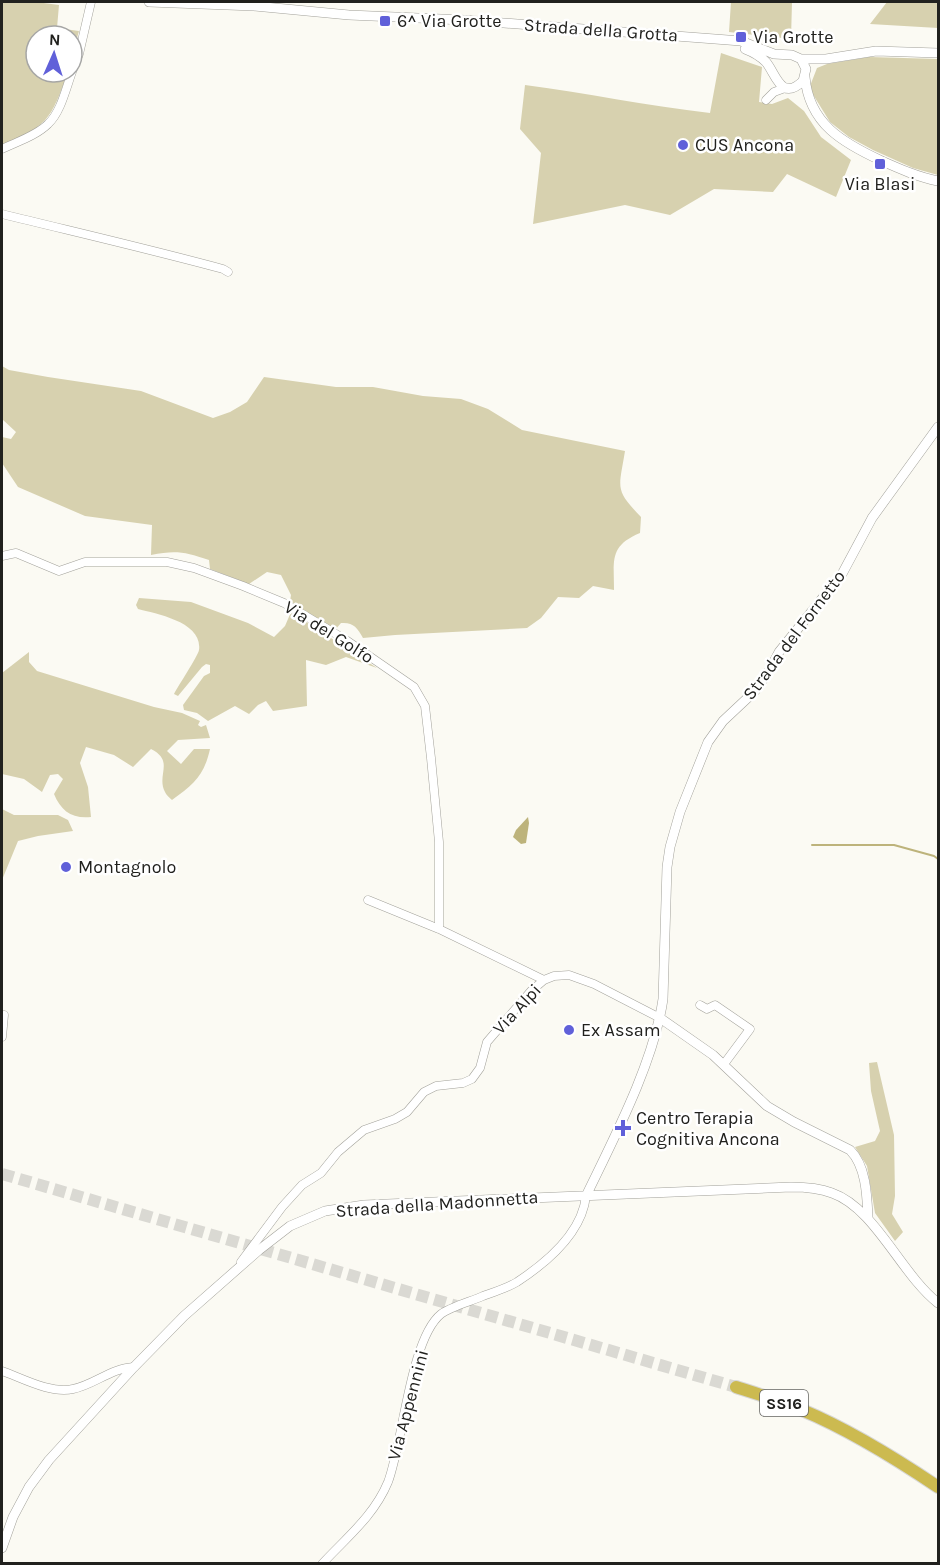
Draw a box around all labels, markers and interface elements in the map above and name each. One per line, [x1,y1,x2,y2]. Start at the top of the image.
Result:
place label: 6^ Via Grotte [397,10,501,32]
marker: 6^ Via Grotte [378,14,392,28]
street label: Strada della Grotta [523,14,679,46]
north arrow [24,24,84,84]
place label: Via Grotte [753,26,833,48]
text: N [49,30,61,49]
marker: Via Grotte [734,30,748,44]
place label: CUS Ancona [695,134,794,156]
marker: CUS Ancona [676,138,690,152]
marker: Via Blasi [873,157,887,171]
place label: Via Blasi [845,173,915,195]
street label: Strada del Fornetto [738,566,850,704]
street label: Via del Golfo [280,596,378,668]
place label: Montagnolo [78,856,176,878]
marker: Montagnolo [59,860,73,874]
street label: Via Alpi [488,979,546,1039]
place label: Ex Assam [581,1019,661,1041]
marker: Ex Assam [562,1023,576,1037]
place label: Centro Terapia Cognitiva Ancona [636,1107,780,1150]
marker: Centro Terapia Cognitiva Ancona [614,1119,632,1137]
street label: Strada della Madonnetta [335,1186,539,1222]
street label: Via Appennini [383,1347,433,1463]
road number: SS16 [760,1390,808,1416]

